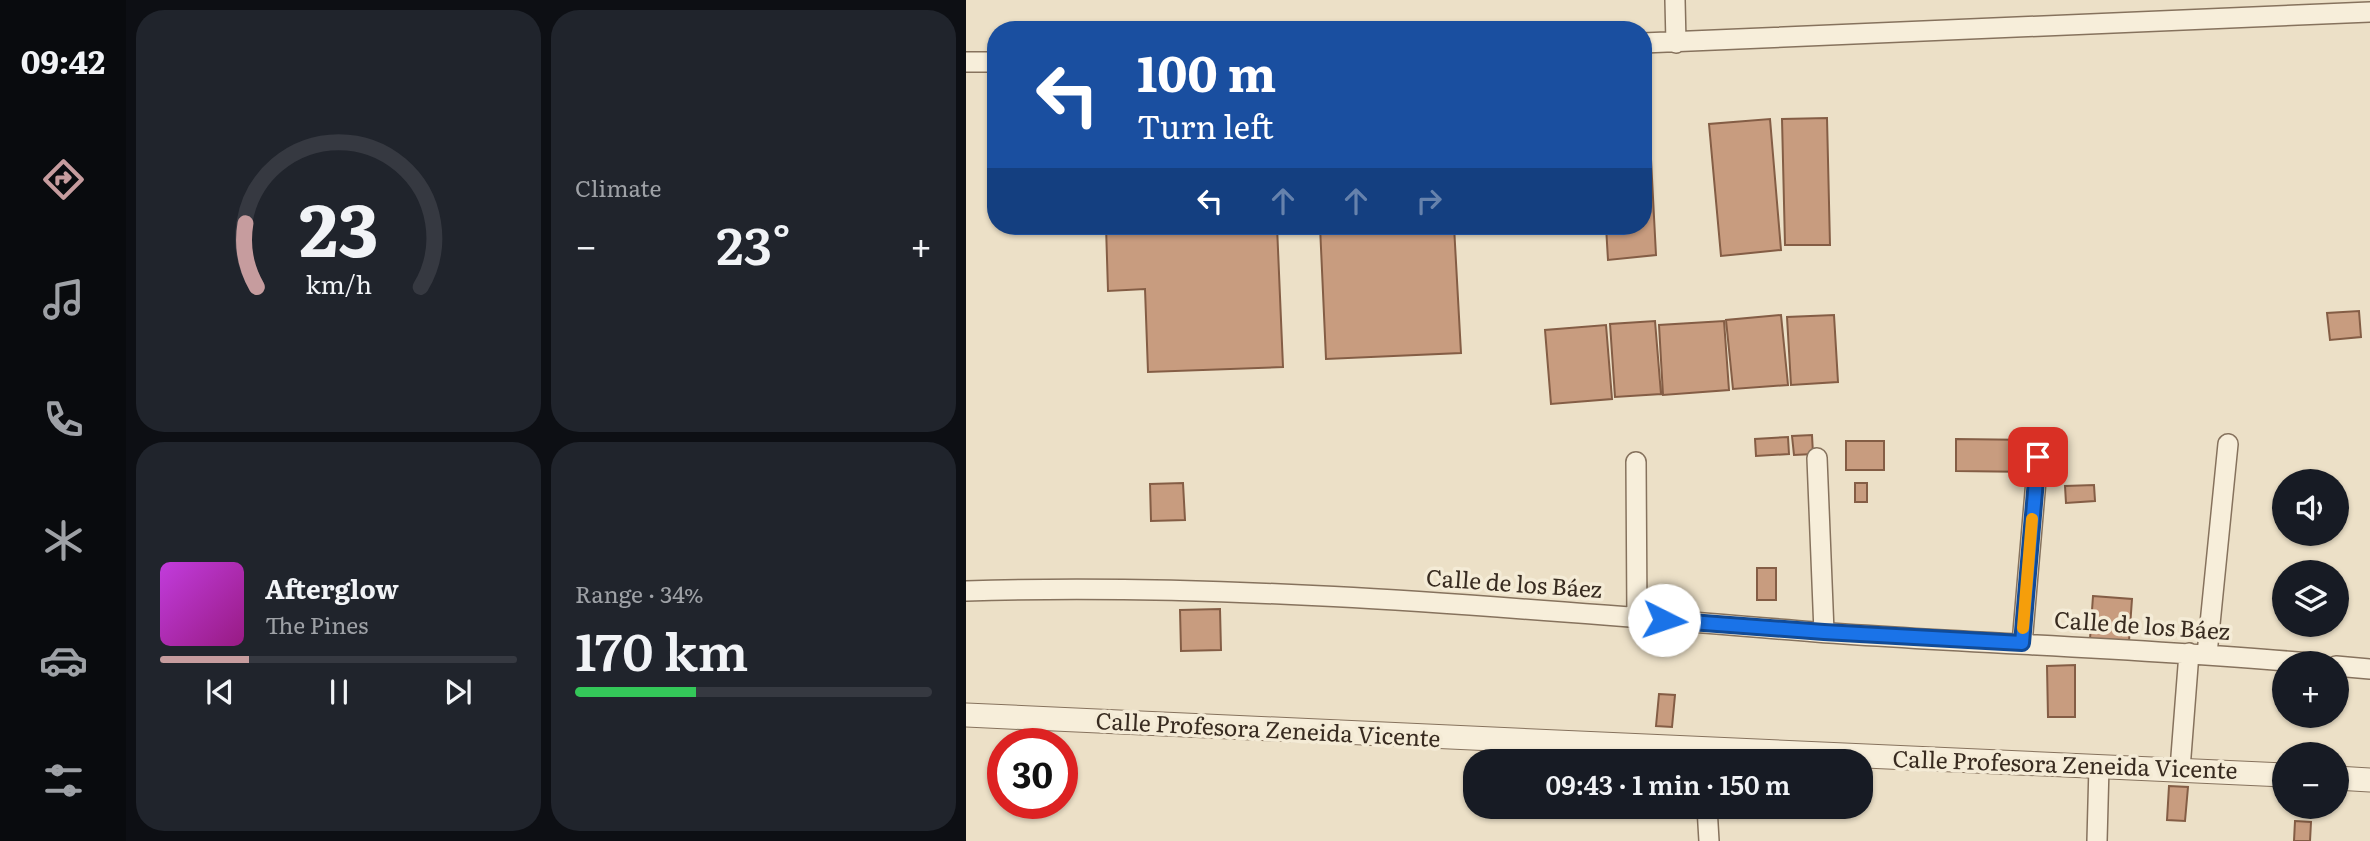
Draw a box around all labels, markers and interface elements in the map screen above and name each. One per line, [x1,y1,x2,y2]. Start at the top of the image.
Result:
text: 100 m [1137,34,1276,107]
text: 09:42 [21,36,105,84]
icon: left [1022,49,1113,140]
text: Turn left [1137,101,1274,149]
icon: directions [39,155,88,204]
text: Climate [575,170,661,204]
text: 23 [299,171,378,279]
icon: left [1191,182,1229,220]
icon: ahead [1264,182,1302,220]
icon: ahead [1337,182,1375,220]
icon: right [1410,182,1448,220]
text: 23° [716,204,791,281]
text: − [575,215,597,272]
text: + [910,215,932,272]
text: km/h [305,265,372,302]
icon: music [39,275,88,324]
icon: phone [39,395,88,444]
pin [2008,427,2068,487]
icon: arrive [2019,438,2057,476]
map controls [2272,469,2349,819]
button: sound [2272,469,2349,546]
icon: climate [39,516,88,565]
street label: Calle de los Báez [1425,559,1603,605]
button: layers [2272,560,2349,637]
text: Afterglow [265,568,399,607]
text: Range · 34% [575,576,704,610]
position arrow [1627,583,1701,657]
street label: Calle de los Báez [2053,601,2231,647]
text: The Pines [265,607,368,641]
text: 170 km [575,610,749,687]
icon: car [39,636,88,685]
button: + [2272,651,2349,728]
icon: previous [201,673,239,711]
icon: pause [320,673,358,711]
icon: next [439,673,477,711]
street label: Calle Profesora Zeneida Vicente [1095,702,1441,754]
speed limit sign: 30 [987,728,1078,819]
street label: Calle Profesora Zeneida Vicente [1892,740,2238,786]
button: − [2272,742,2349,819]
icon: filters [39,756,88,805]
text: 09:43 · 1 min · 150 m [1546,764,1790,803]

